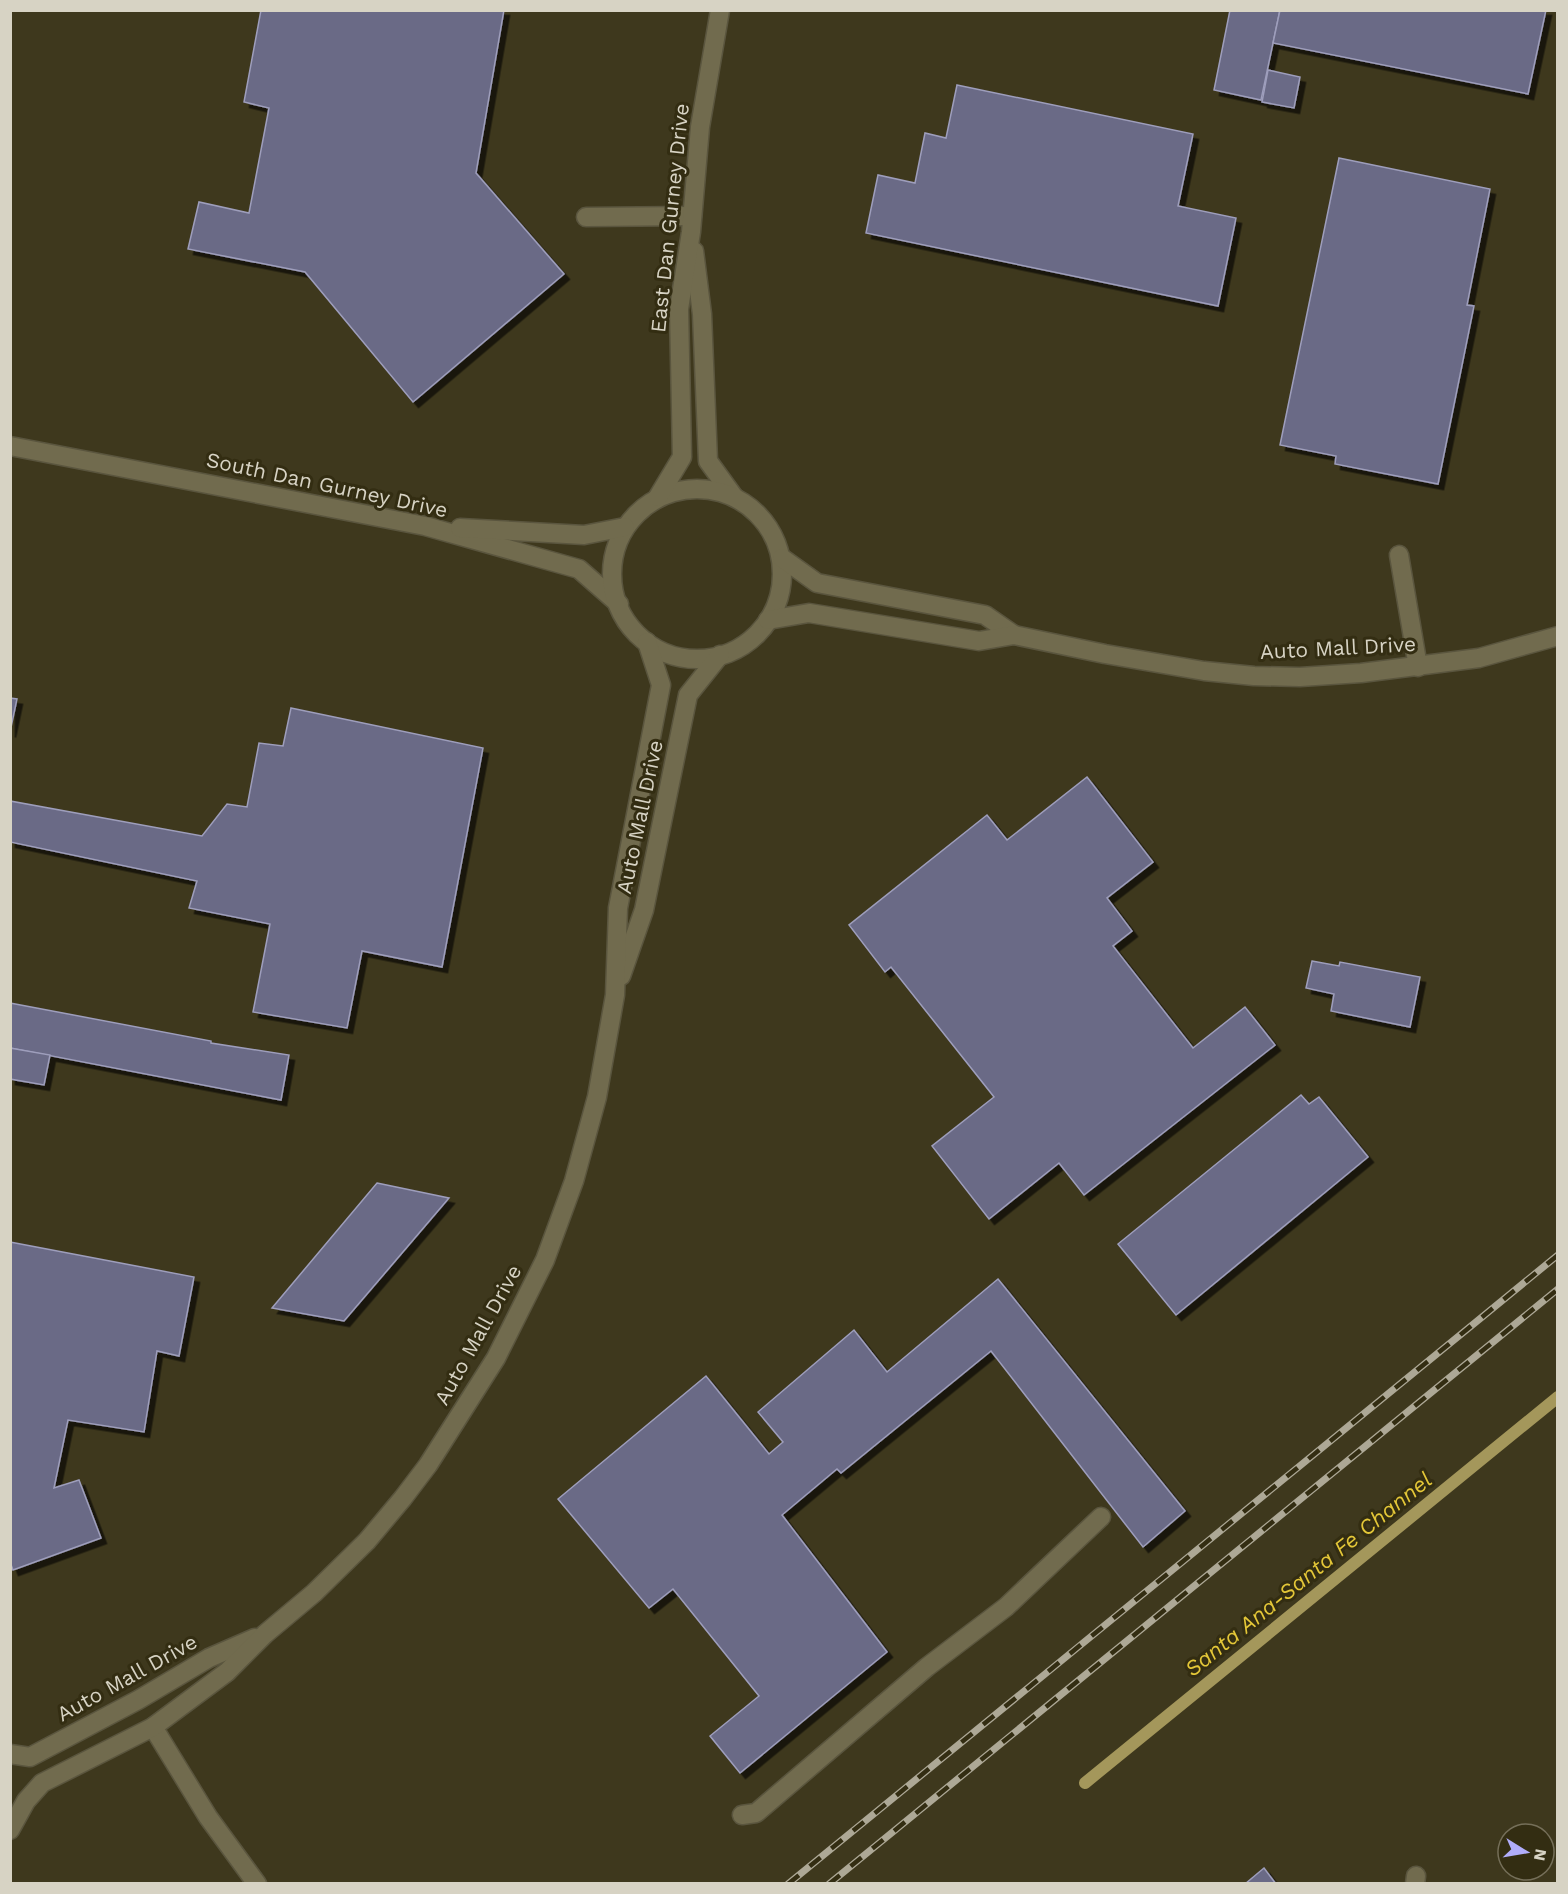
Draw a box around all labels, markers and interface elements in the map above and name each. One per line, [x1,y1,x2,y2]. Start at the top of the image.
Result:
street label: East Dan Gurney Drive [645,102,694,334]
street label: South Dan Gurney Drive [204,447,450,522]
street label: Auto Mall Drive [1259,631,1417,664]
street label: Auto Mall Drive [611,738,668,896]
street label: Auto Mall Drive [429,1260,526,1409]
water label: Santa Ana-Santa Fe Channel [1180,1467,1437,1682]
street label: Auto Mall Drive [52,1629,201,1726]
north arrow [1496,1822,1556,1882]
text: N [1530,1847,1551,1862]

